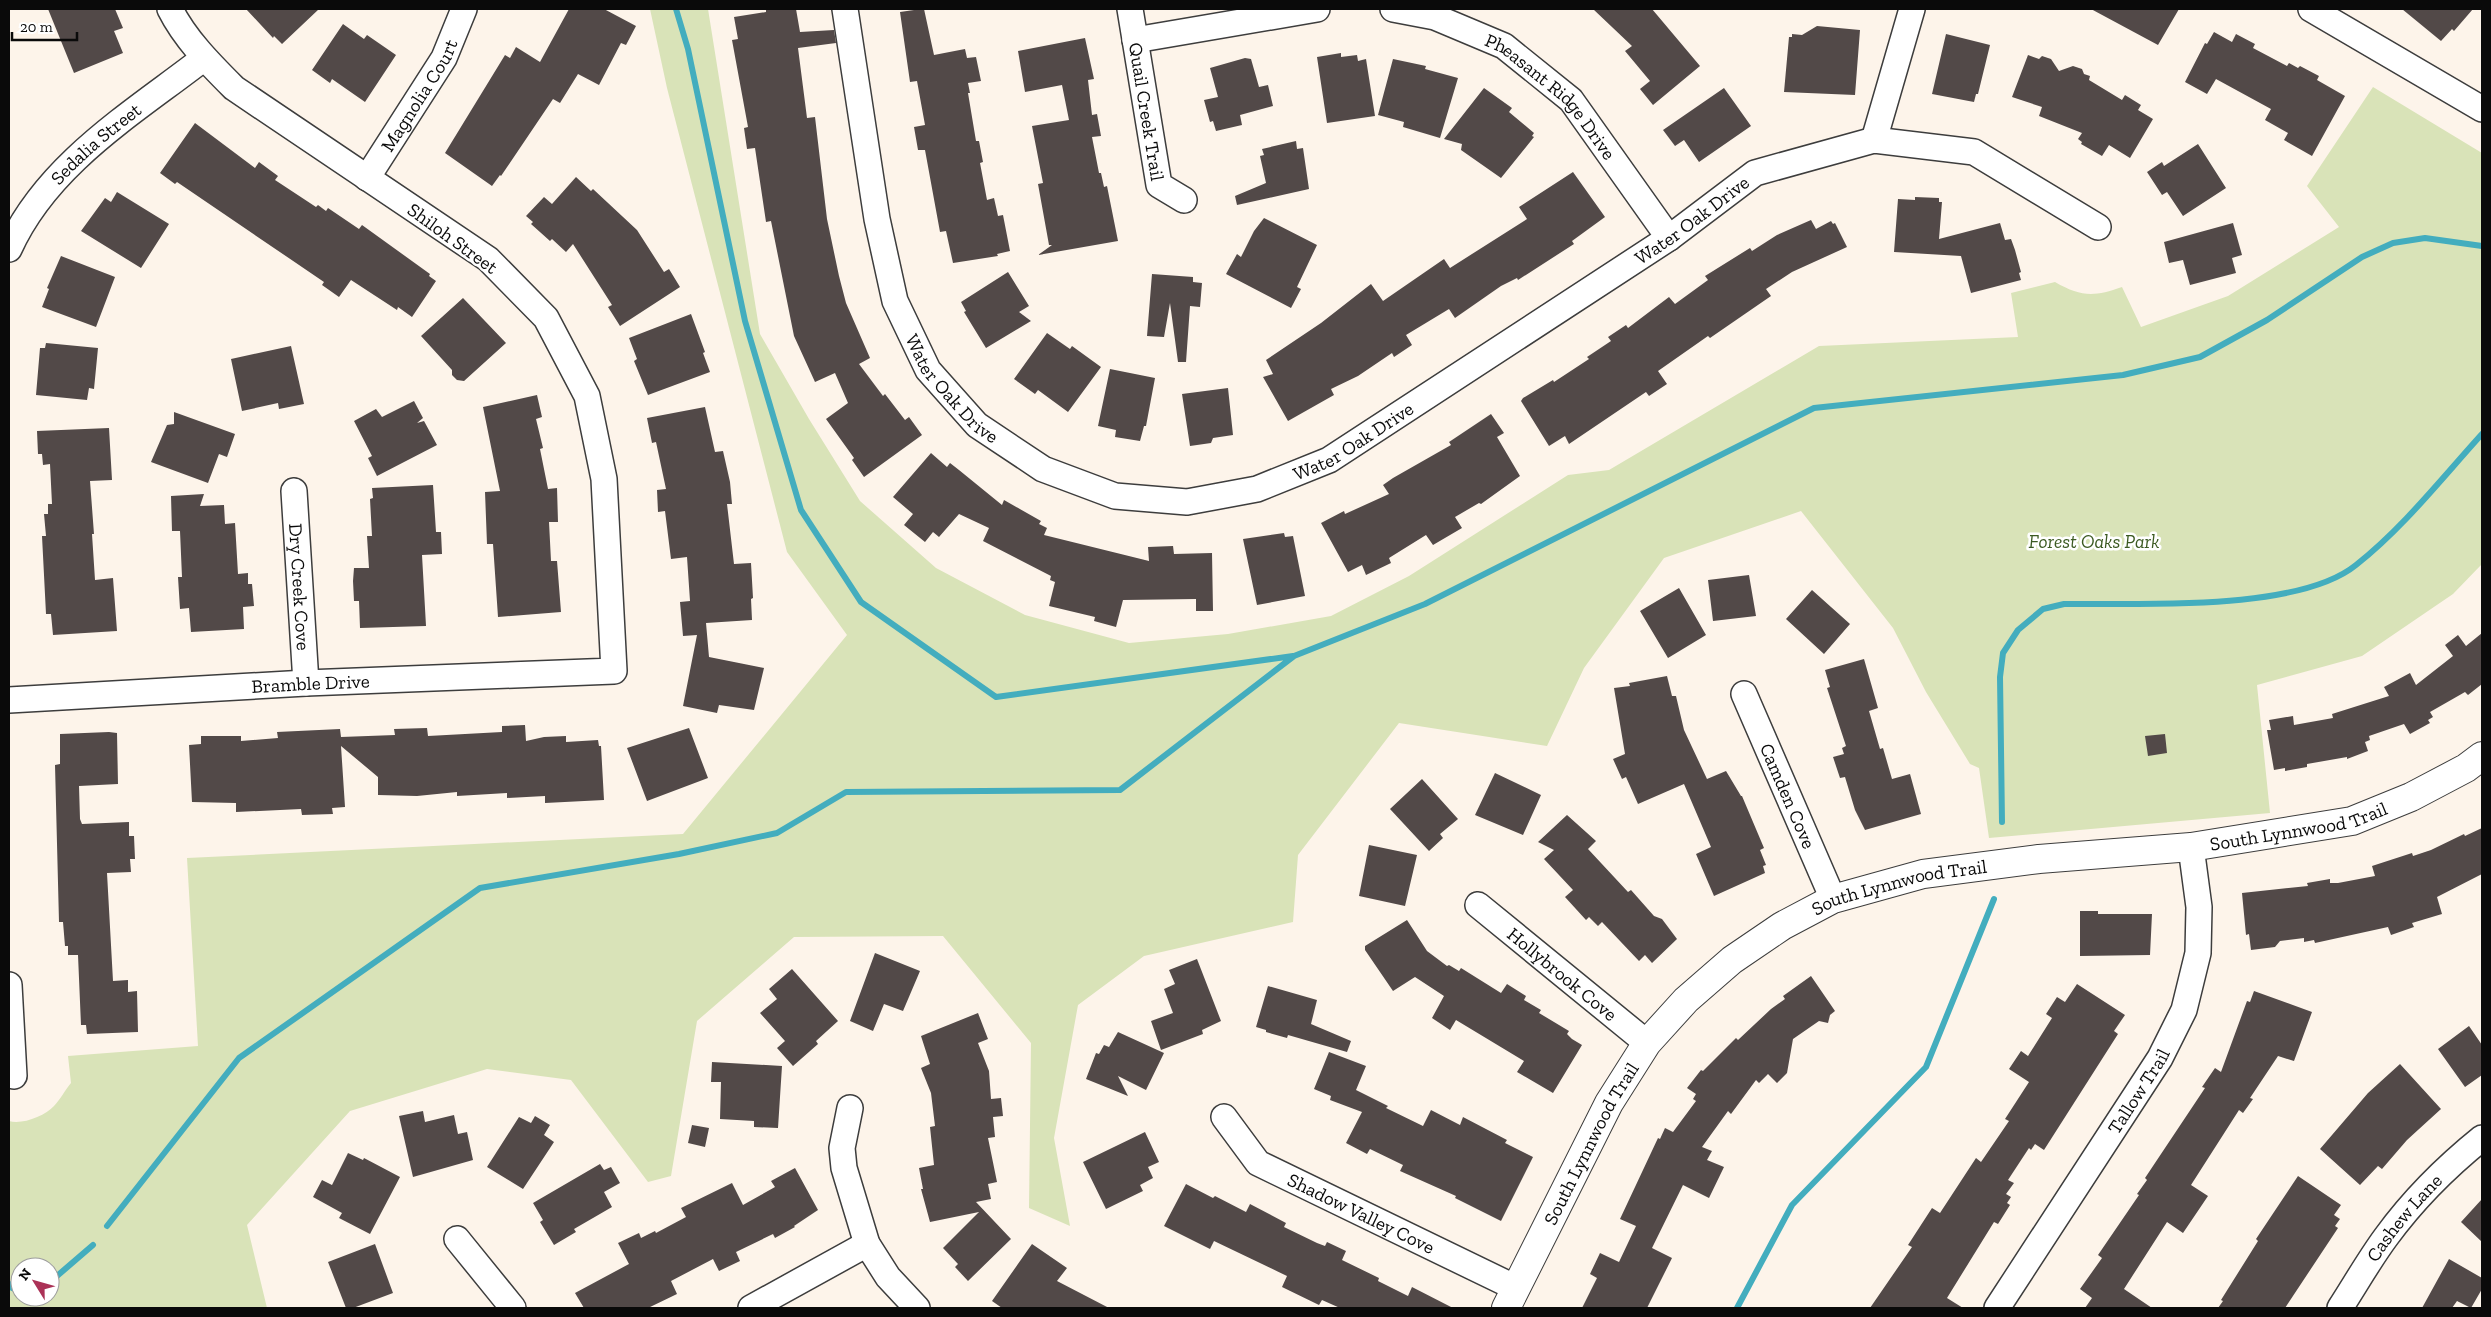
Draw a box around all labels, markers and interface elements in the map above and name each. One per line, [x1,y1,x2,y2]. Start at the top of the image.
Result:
scale bar [12,10,78,42]
text: 20 m [20,18,53,36]
street label: Pheasant Ridge Drive [1482,28,1621,164]
street label: Magnolia Court [376,36,463,156]
street label: Quail Creek Trail [1124,41,1169,182]
street label: Sedalia Street [46,98,146,189]
street label: Water Oak Drive [1630,171,1754,269]
street label: Shiloh Street [403,198,502,279]
street label: Water Oak Drive [900,330,1003,448]
street label: Water Oak Drive [1290,397,1418,485]
street label: Dry Creek Cove [284,523,315,651]
park label: Forest Oaks Park [2028,530,2160,553]
street label: Bramble Drive [251,670,370,698]
street label: Camden Cove [1755,740,1821,852]
street label: South Lynnwood Trail [2208,797,2391,856]
street label: South Lynnwood Trail [1808,855,1988,920]
street label: Hollybrook Cove [1502,923,1622,1026]
street label: Tallow Trail [2103,1045,2175,1138]
street label: South Lynnwood Trail [1539,1058,1644,1229]
street label: Shadow Valley Cove [1284,1168,1438,1259]
street label: Cashew Lane [2361,1169,2447,1266]
north arrow [10,1257,60,1307]
text: N [15,1265,35,1284]

